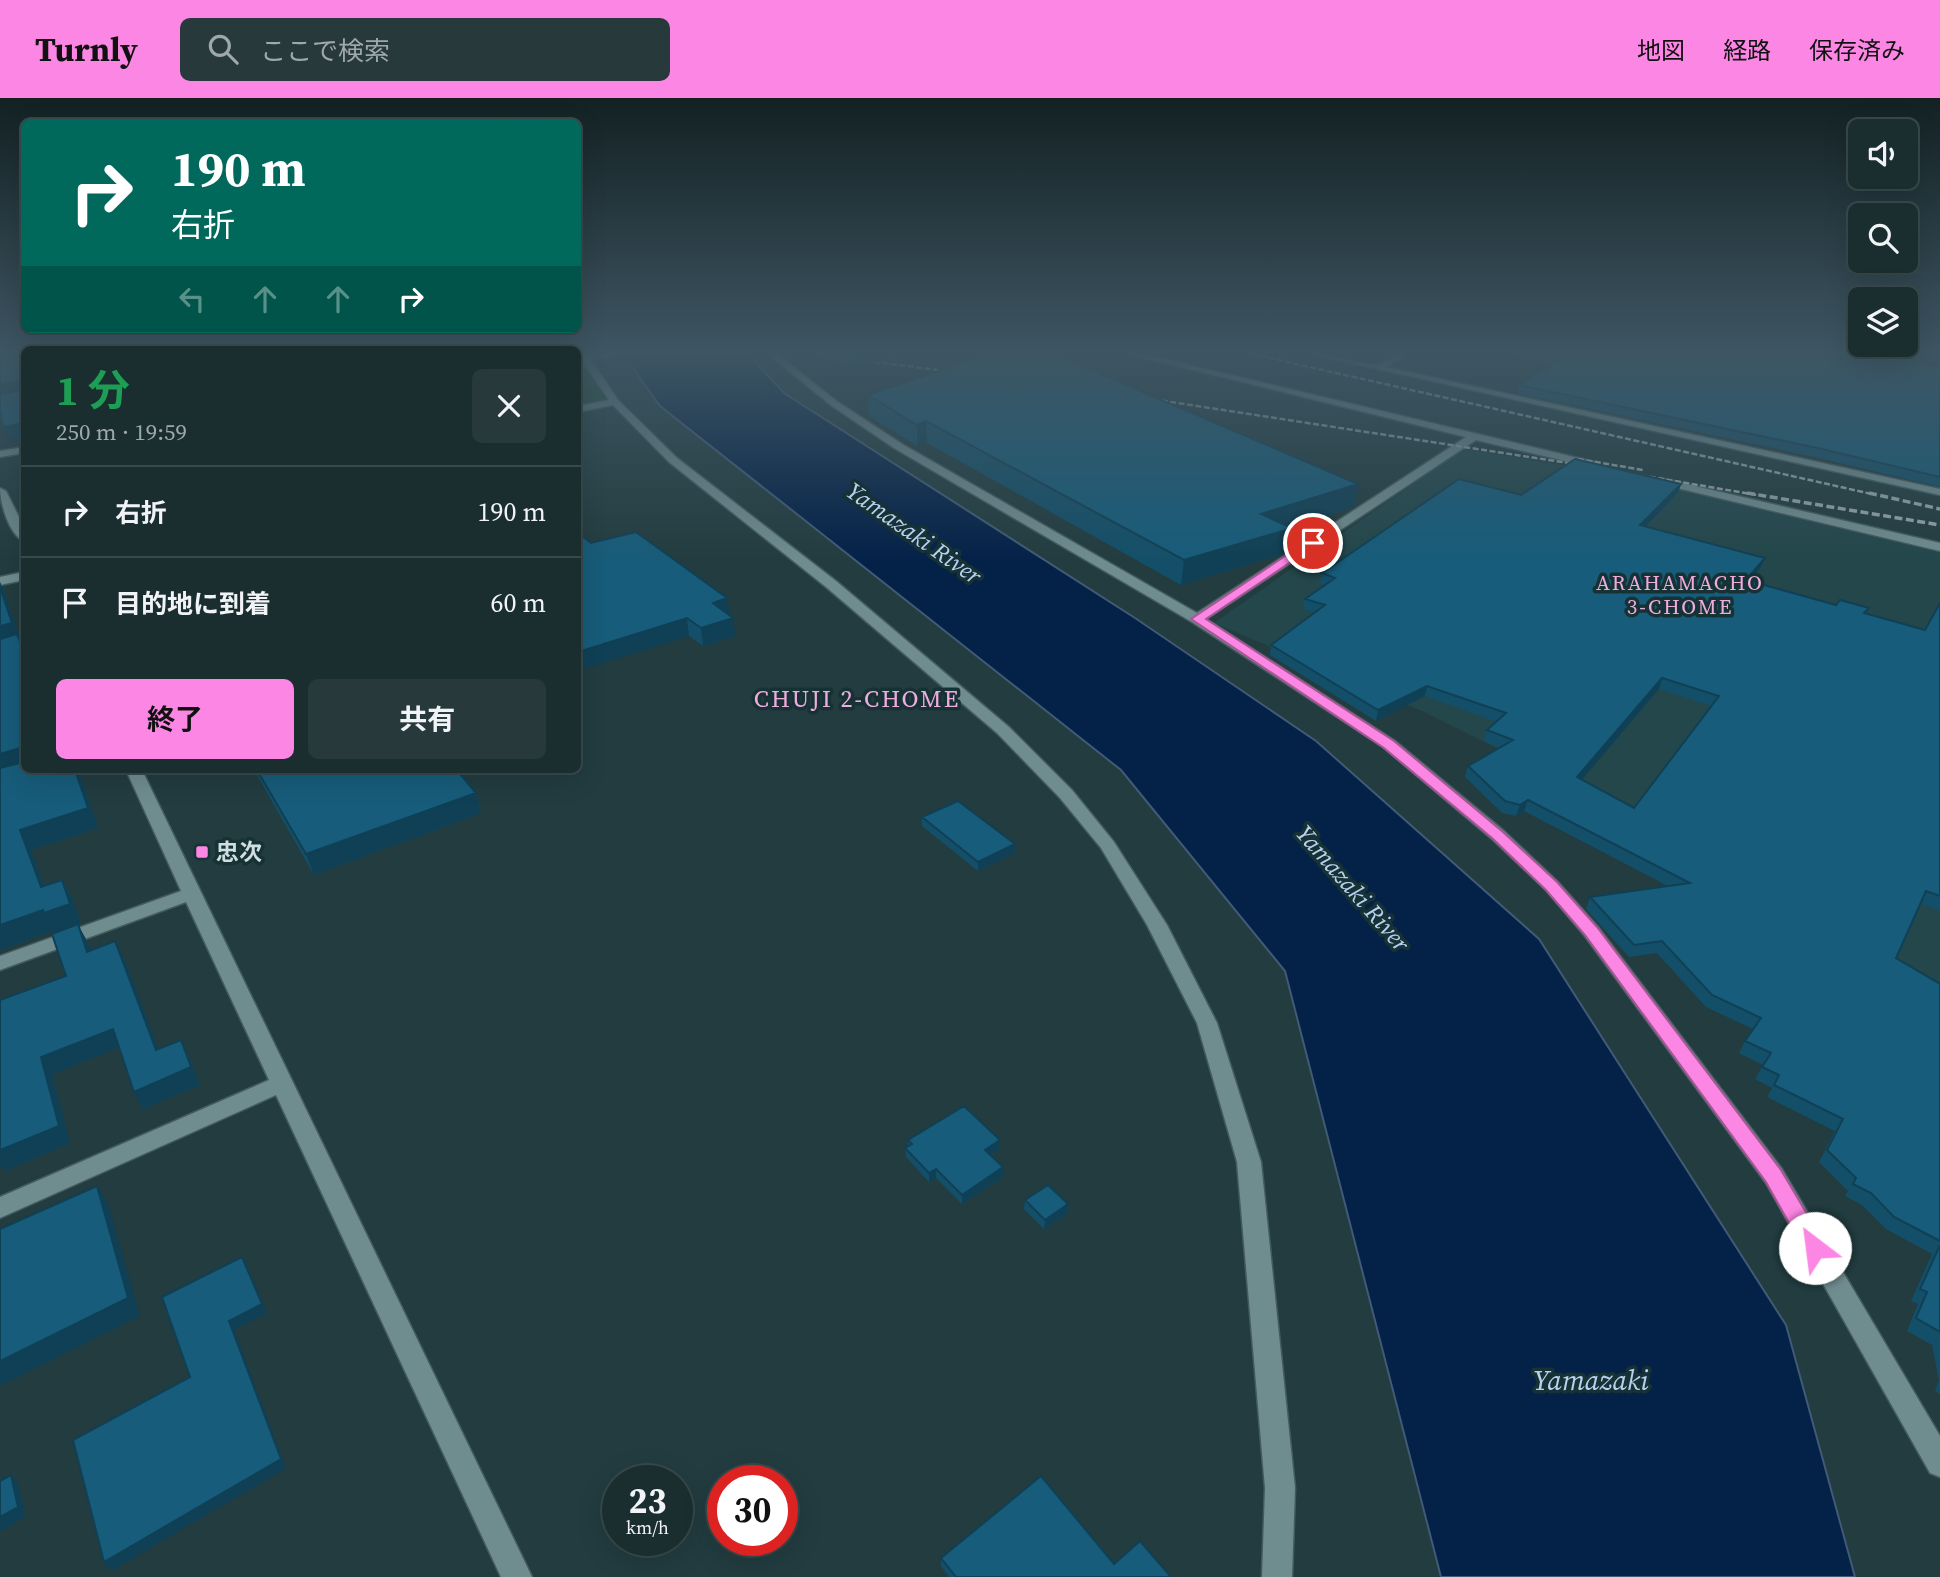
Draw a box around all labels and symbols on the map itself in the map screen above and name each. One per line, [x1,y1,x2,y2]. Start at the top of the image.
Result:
water label: Yamazaki River [840,474,989,593]
pin [1283,513,1343,573]
district label: ARAHAMACHO 3-CHOME [1596,568,1764,621]
district label: CHUJI 2-CHOME [754,682,960,715]
water label: Yamazaki River [1289,818,1418,959]
place label: 忠次 [216,836,262,868]
marker: 忠次 [194,844,210,860]
position arrow [1778,1211,1852,1285]
water label: Yamazaki [1533,1361,1649,1399]
speed limit sign: 30 [707,1465,798,1556]

